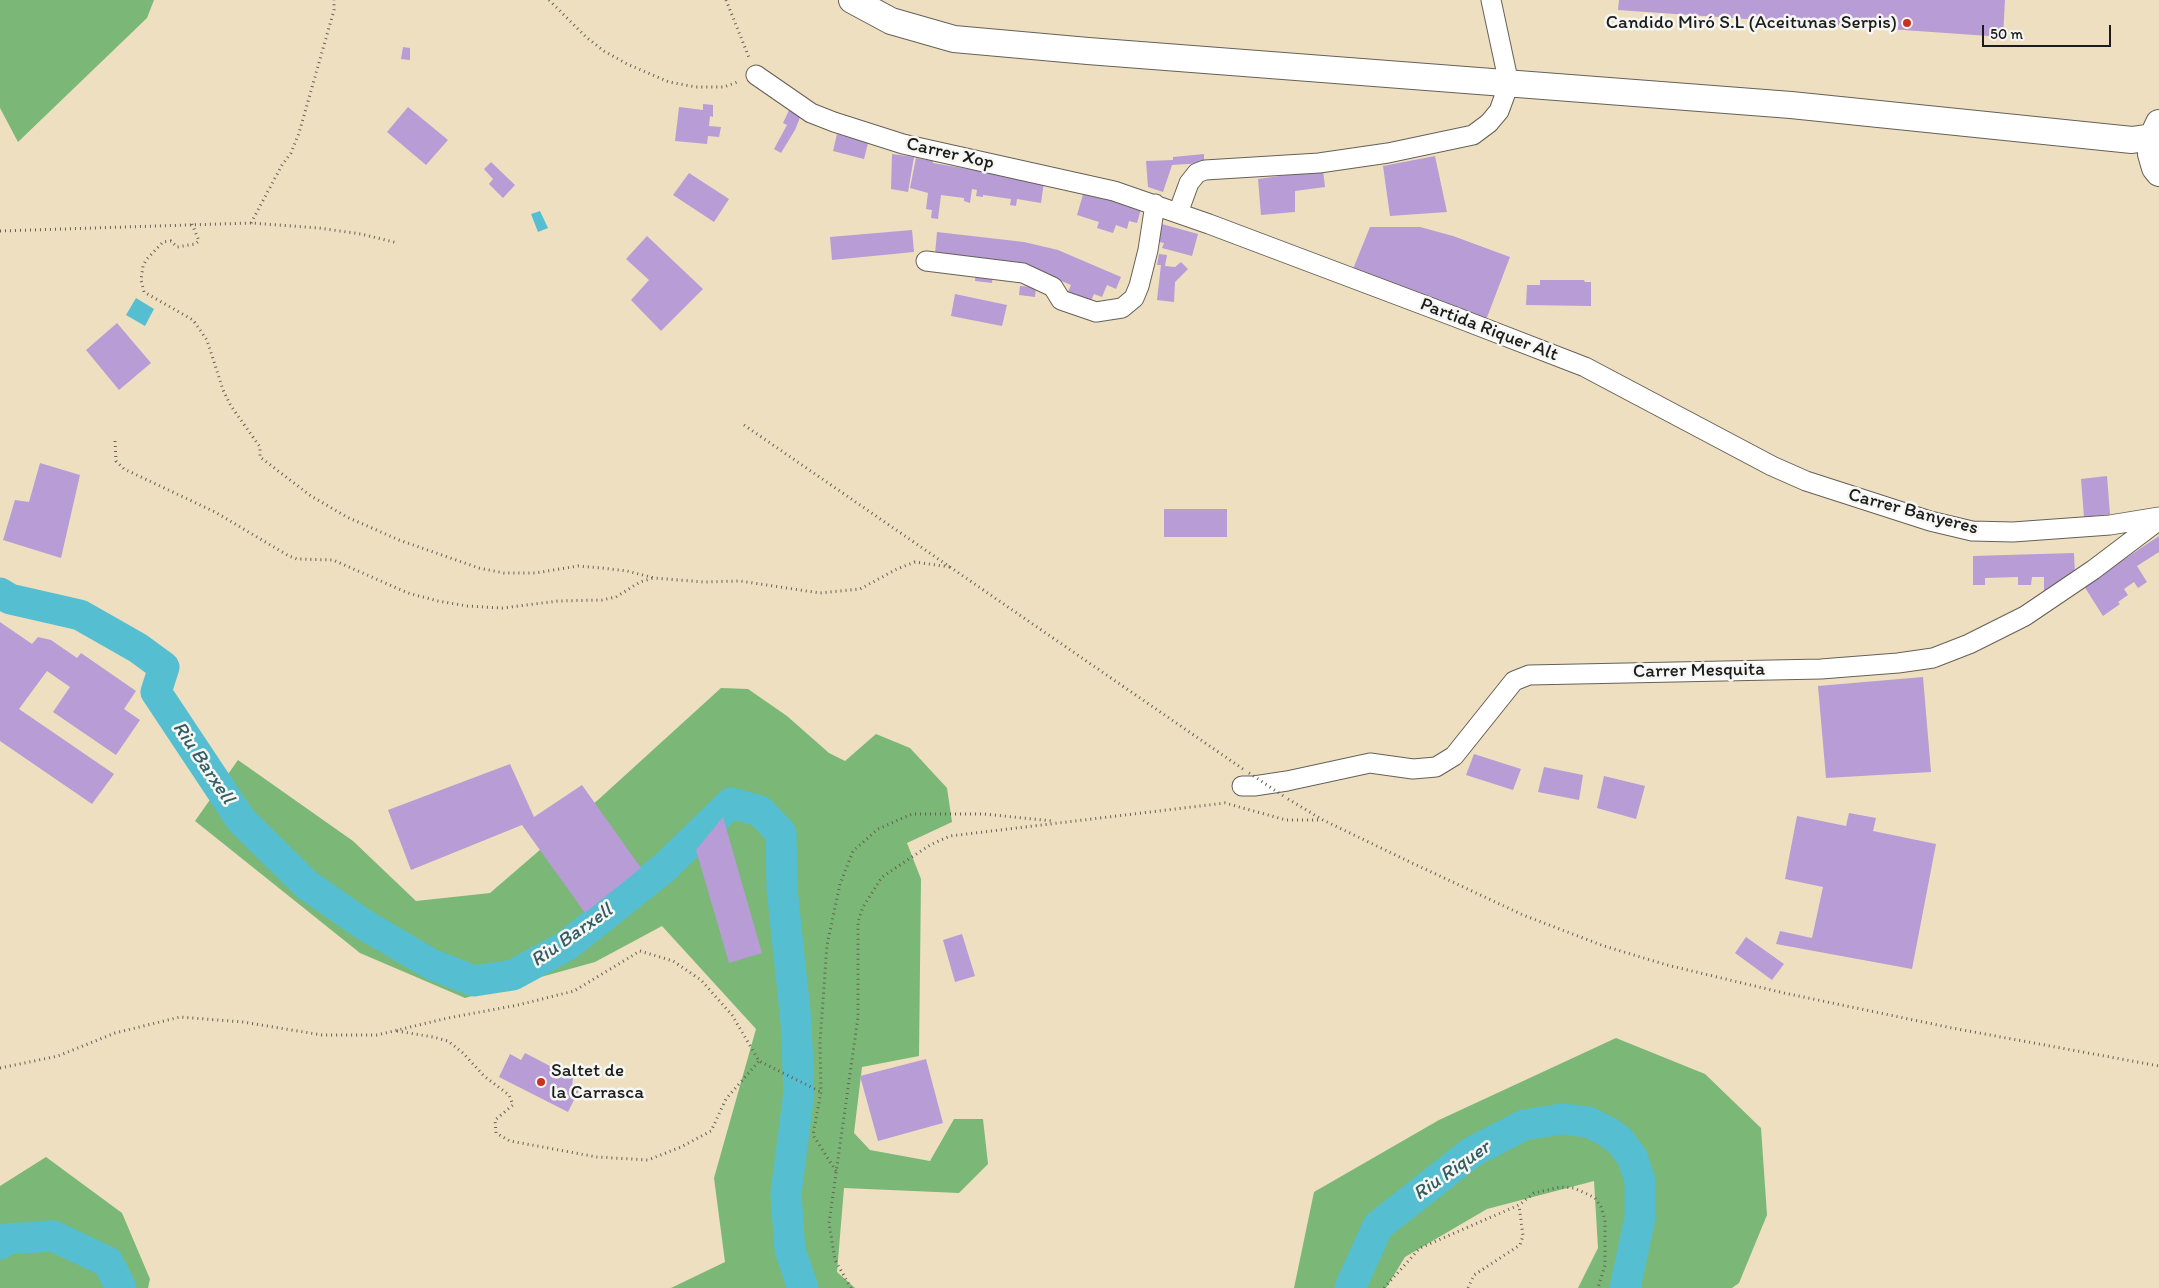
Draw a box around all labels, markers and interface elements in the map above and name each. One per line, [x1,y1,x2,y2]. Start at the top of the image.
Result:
place label: Candido Miró S.L (Aceitunas Serpis) [1606,12,1897,34]
scale bar [1984,15,2113,47]
marker: Candido Miró S.L (Aceitunas Serpis) [1901,17,1913,29]
text: 50 m [1990,25,2023,43]
street label: Carrer Xop [904,133,996,175]
street label: Partida Riquer Alt [1417,293,1561,367]
street label: Carrer Banyeres [1845,484,1981,540]
street label: Carrer Mesquita [1633,658,1765,684]
water label: Riu Barxell [167,717,239,809]
water label: Riu Barxell [527,899,617,973]
place label: Saltet de la Carrasca [551,1060,644,1104]
marker: Saltet de la Carrasca [535,1076,547,1088]
water label: Riu Riquer [1409,1136,1495,1206]

